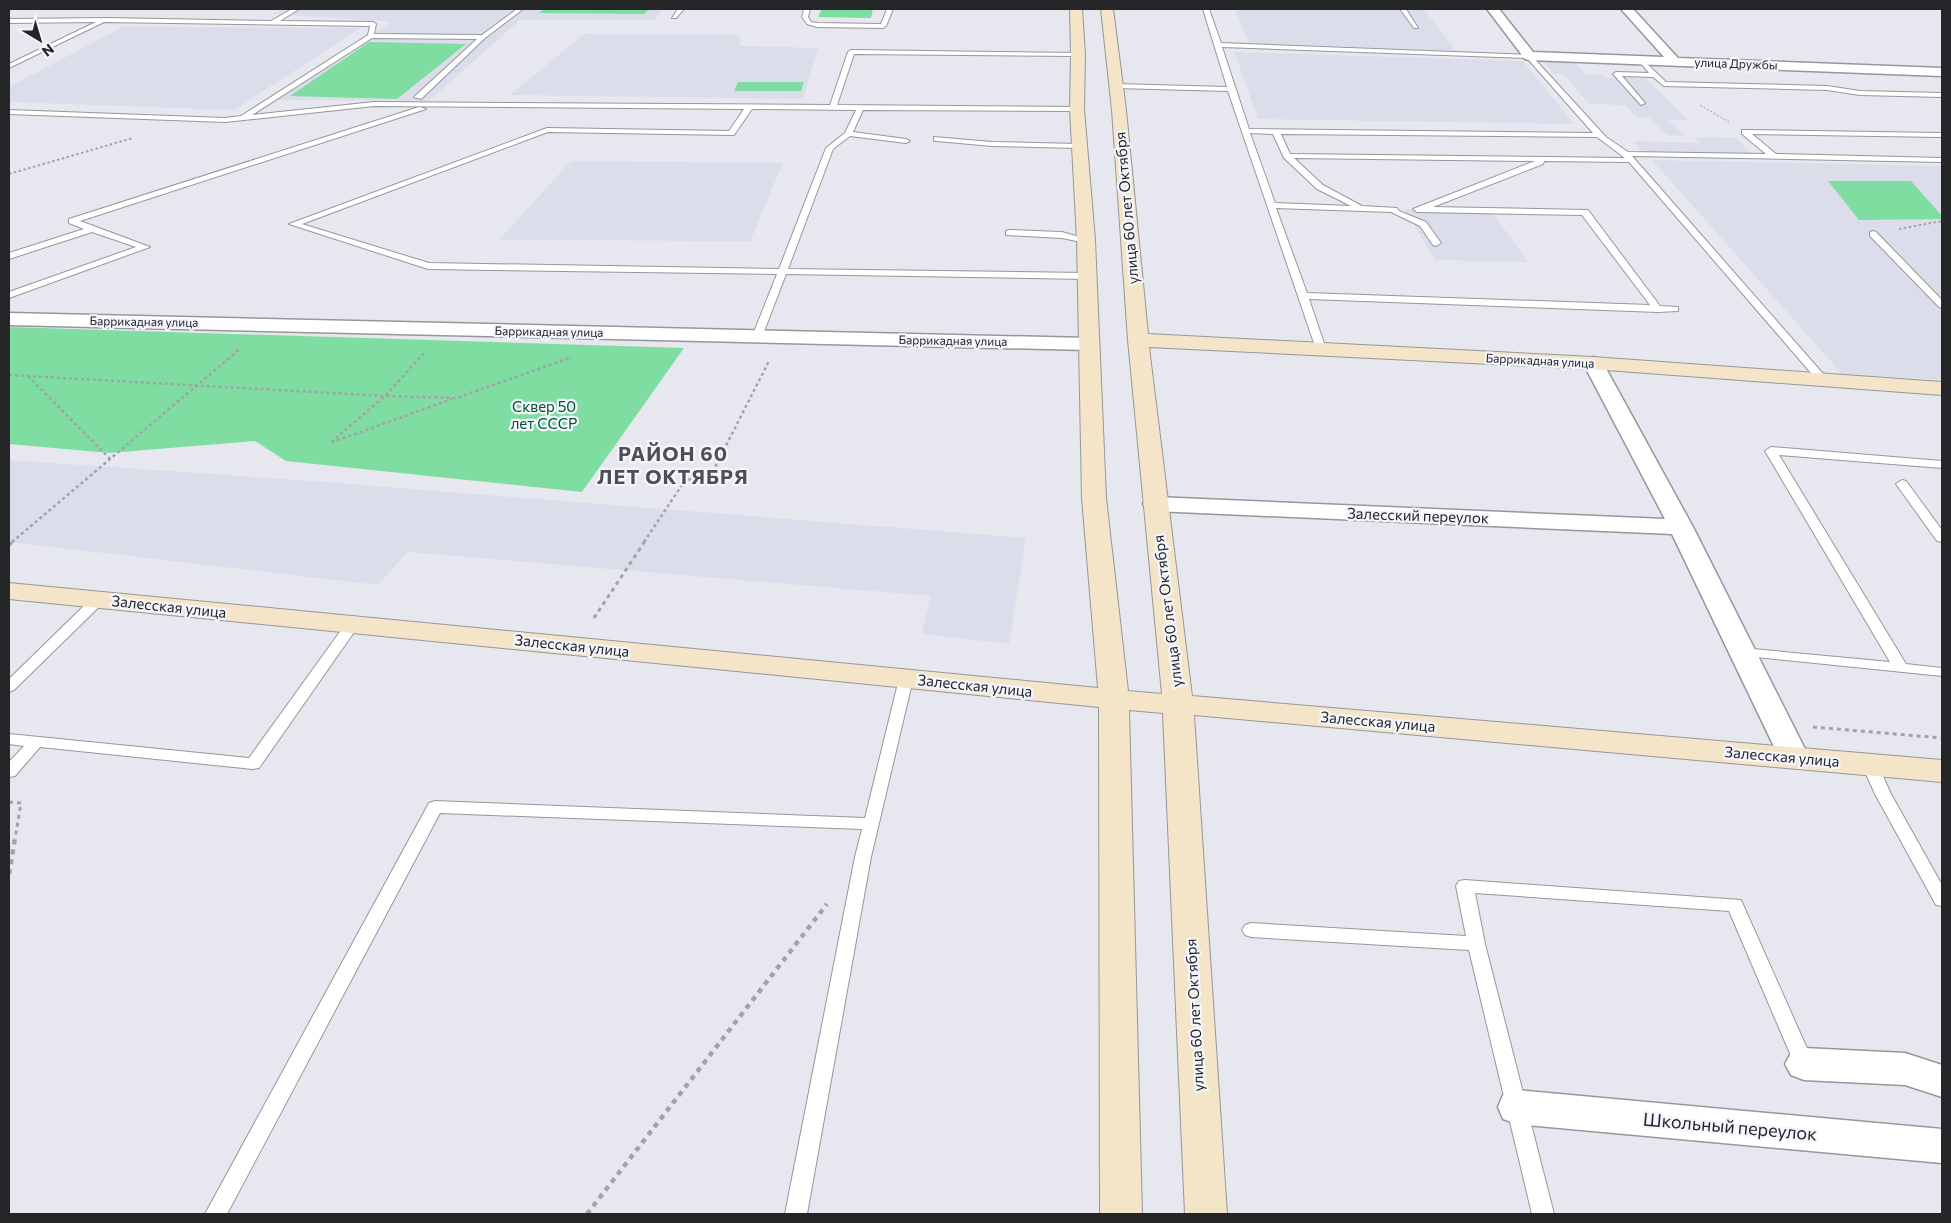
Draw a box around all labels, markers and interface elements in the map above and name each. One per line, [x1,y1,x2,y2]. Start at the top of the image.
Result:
north arrow [15,15,65,65]
text: N [39,41,58,61]
street label: улица Дружбы [1694,55,1778,71]
street label: улица 60 лет Октября [1110,131,1142,285]
street label: Баррикадная улица [89,313,199,329]
street label: Баррикадная улица [494,323,604,339]
street label: Баррикадная улица [898,332,1008,348]
street label: Баррикадная улица [1485,350,1595,370]
park label: Сквер 50 лет СССР [511,397,577,432]
district label: РАЙОН 60 ЛЕТ ОКТЯБРЯ [597,441,749,488]
street label: Залесский переулок [1347,504,1489,526]
street label: улица 60 лет Октября [1149,534,1185,688]
street label: Залесская улица [111,591,227,621]
street label: Залесская улица [514,630,630,660]
street label: Залесская улица [917,670,1033,700]
street label: Залесская улица [1320,707,1436,735]
street label: Залесская улица [1724,742,1840,770]
street label: улица 60 лет Октября [1181,938,1207,1092]
street label: Школьный переулок [1642,1107,1818,1145]

